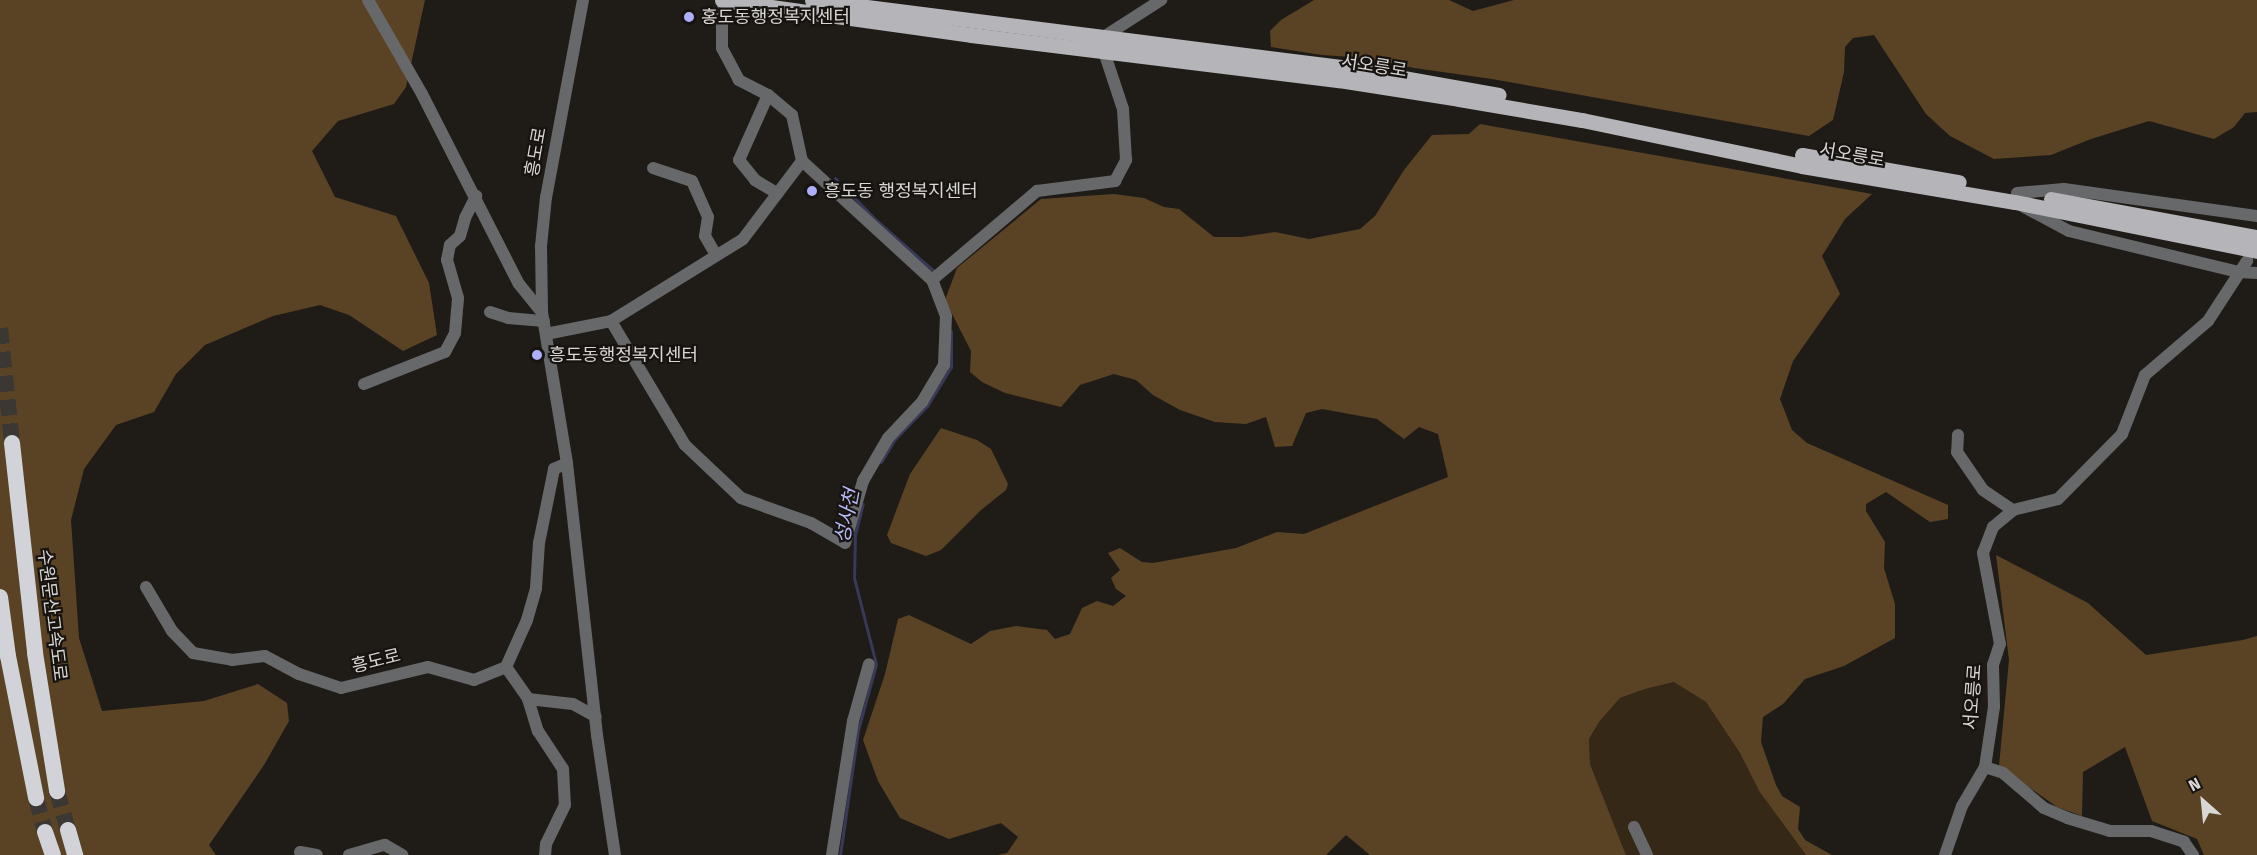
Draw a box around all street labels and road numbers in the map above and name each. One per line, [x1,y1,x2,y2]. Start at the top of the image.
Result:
street label: 서오릉로 [1340,50,1408,82]
street label: 흥도로 [521,126,551,178]
street label: 서오릉로 [1818,139,1886,171]
street label: 수원문산고속도로 [33,548,71,682]
street label: 흥도로 [349,645,403,677]
street label: 서오릉로 [1960,663,1986,731]

